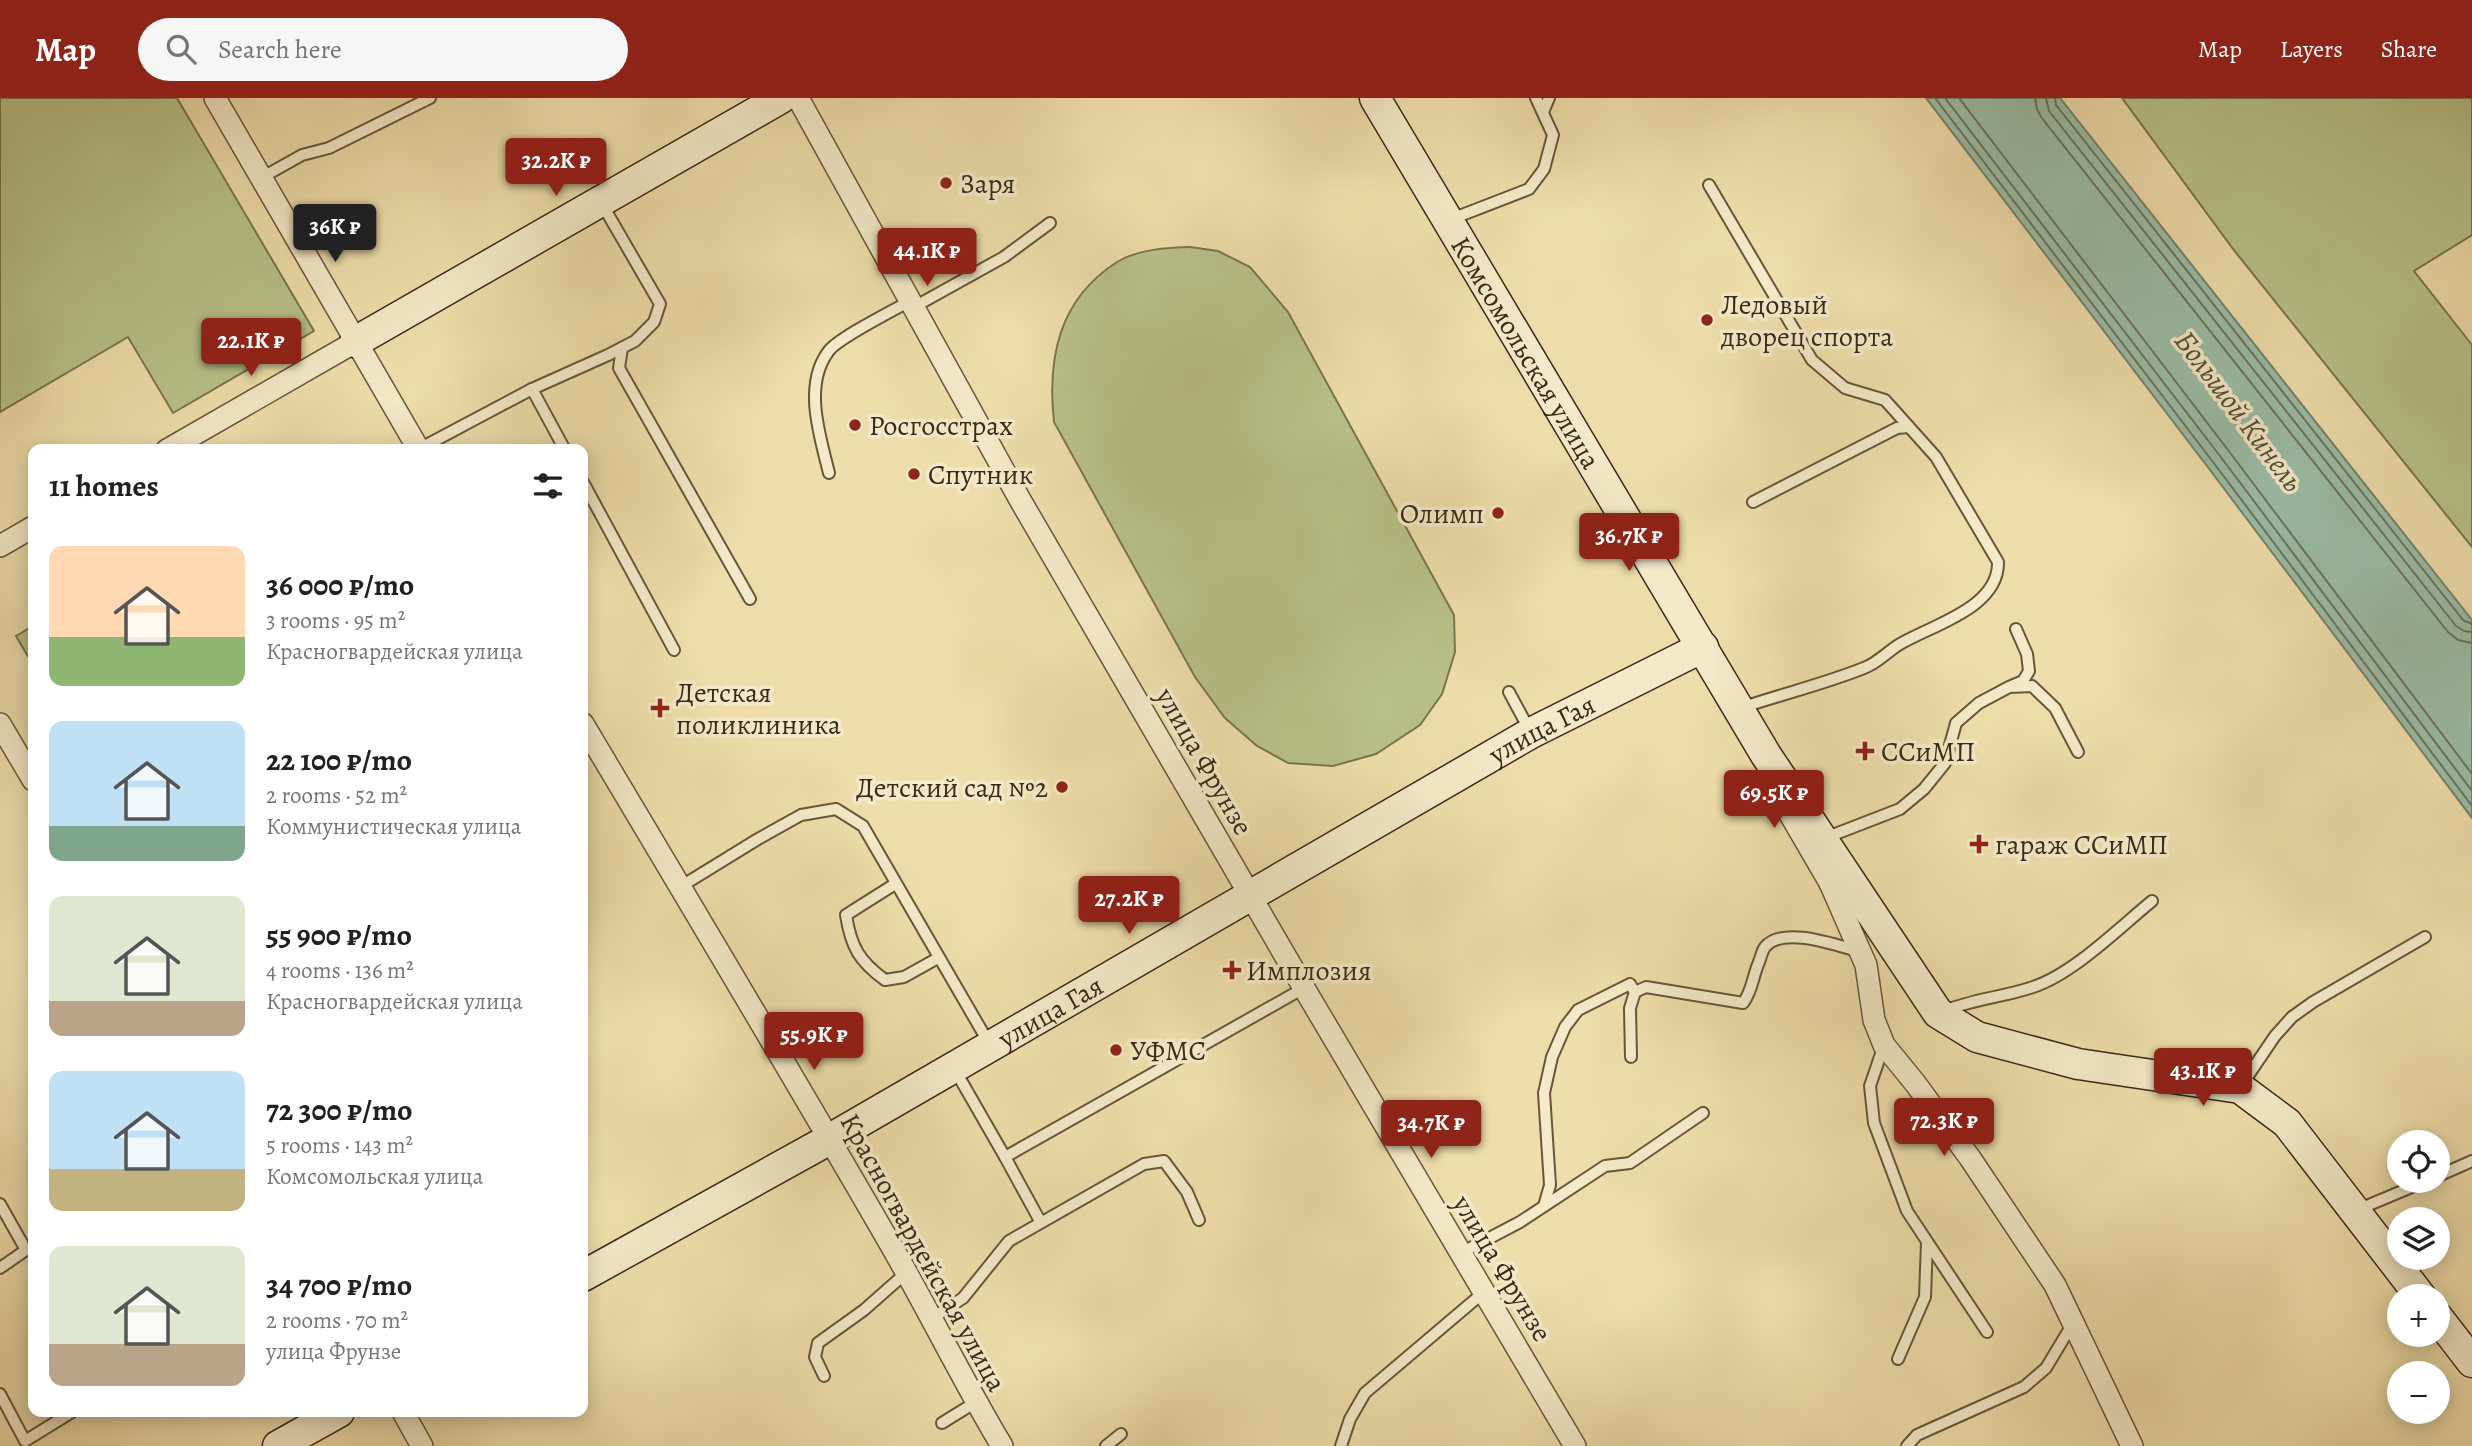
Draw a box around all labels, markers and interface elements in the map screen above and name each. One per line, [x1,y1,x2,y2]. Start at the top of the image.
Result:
search box [138,18,628,81]
text: Map [35,27,96,72]
icon: search [162,30,200,68]
text: Search here [218,32,342,67]
text: Map [2198,33,2242,65]
text: Layers [2280,33,2343,65]
text: Share [2381,33,2437,65]
pin: 32.2K ₽ [491,139,621,198]
text: 32.2K ₽ [521,145,591,176]
place label: Заря [960,165,1015,203]
marker: Заря [938,175,954,191]
pin: 36K ₽ [286,204,384,264]
text: 36K ₽ [309,211,361,242]
pin: 44.1K ₽ [862,228,992,288]
street label: Комсомольская улица [1442,229,1610,476]
text: 44.1K ₽ [894,235,960,266]
place label: Ледовый дворец спорта [1720,286,1893,356]
marker: Ледовый дворец спорта [1699,312,1715,328]
pin: 22.1K ₽ [186,318,316,378]
water label: Большой Кинель [2165,322,2313,500]
text: 22.1K ₽ [217,325,285,356]
place label: Росгосстрах [869,407,1013,445]
marker: Росгосстрах [847,417,863,433]
place label: Спутник [928,456,1033,494]
text: 11 homes [49,466,159,506]
marker: Спутник [906,466,922,482]
icon: filters [529,467,567,505]
place label: Олимп [1400,495,1484,533]
marker: Олимп [1490,505,1506,521]
pin: 36.7K ₽ [1564,514,1694,573]
text: 36.7K ₽ [1595,520,1663,551]
text: 36 000 ₽/mo [266,565,414,605]
icon: home [105,574,189,658]
text: 3 rooms · 95 m² [266,605,405,636]
text: Красногвардейская улица [266,636,523,667]
place label: Детская поликлиника [676,674,841,744]
street label: улица Фрунзе [1146,680,1262,842]
street label: улица Гая [1481,686,1602,774]
marker: Детская поликлиника [650,698,670,718]
place label: ССиМП [1881,733,1975,771]
text: 22 100 ₽/mo [266,740,412,780]
marker: ССиМП [1855,741,1875,761]
icon: home [105,749,189,833]
place label: Детский сад №2 [856,769,1048,807]
pin: 69.5K ₽ [1709,770,1839,830]
text: 69.5K ₽ [1740,777,1808,808]
marker: Детский сад №2 [1054,779,1070,795]
text: 2 rooms · 52 m² [266,780,407,811]
text: Коммунистическая улица [266,811,521,842]
place label: гараж ССиМП [1995,826,2168,864]
marker: гараж ССиМП [1969,834,1989,854]
pin: 27.2K ₽ [1064,876,1194,936]
text: 27.2K ₽ [1094,883,1164,914]
text: 55 900 ₽/mo [266,915,412,955]
icon: home [105,924,189,1008]
place label: Имплозия [1246,952,1372,990]
text: 4 rooms · 136 m² [266,955,414,986]
marker: Имплозия [1224,962,1240,978]
street label: улица Гая [990,967,1110,1058]
text: Красногвардейская улица [266,986,523,1017]
pin: 55.9K ₽ [749,1012,879,1072]
text: 55.9K ₽ [780,1019,848,1050]
place label: УФМС [1130,1032,1206,1070]
marker: УФМС [1108,1042,1124,1058]
pin: 43.1K ₽ [2138,1048,2268,1108]
text: 43.1K ₽ [2170,1055,2236,1086]
text: 72 300 ₽/mo [266,1090,413,1130]
pin: 72.3K ₽ [1879,1098,2009,1158]
icon: home [105,1099,189,1183]
pin: 34.7K ₽ [1366,1100,1496,1160]
text: 72.3K ₽ [1910,1105,1978,1136]
street label: Красногвардейская улица [831,1107,1016,1398]
text: 34.7K ₽ [1397,1107,1465,1138]
text: 5 rooms · 143 m² [266,1130,413,1161]
map controls [2387,1130,2450,1424]
button: locate [2387,1130,2450,1193]
text: Комсомольская улица [266,1161,483,1192]
street label: улица Фрунзе [1443,1187,1561,1349]
button: layers [2387,1207,2450,1270]
text: 34 700 ₽/mo [266,1265,412,1305]
icon: home [105,1274,189,1358]
button: + [2387,1284,2450,1347]
text: 2 rooms · 70 m² [266,1305,408,1336]
text: улица Фрунзе [266,1336,401,1367]
button: − [2387,1361,2450,1424]

